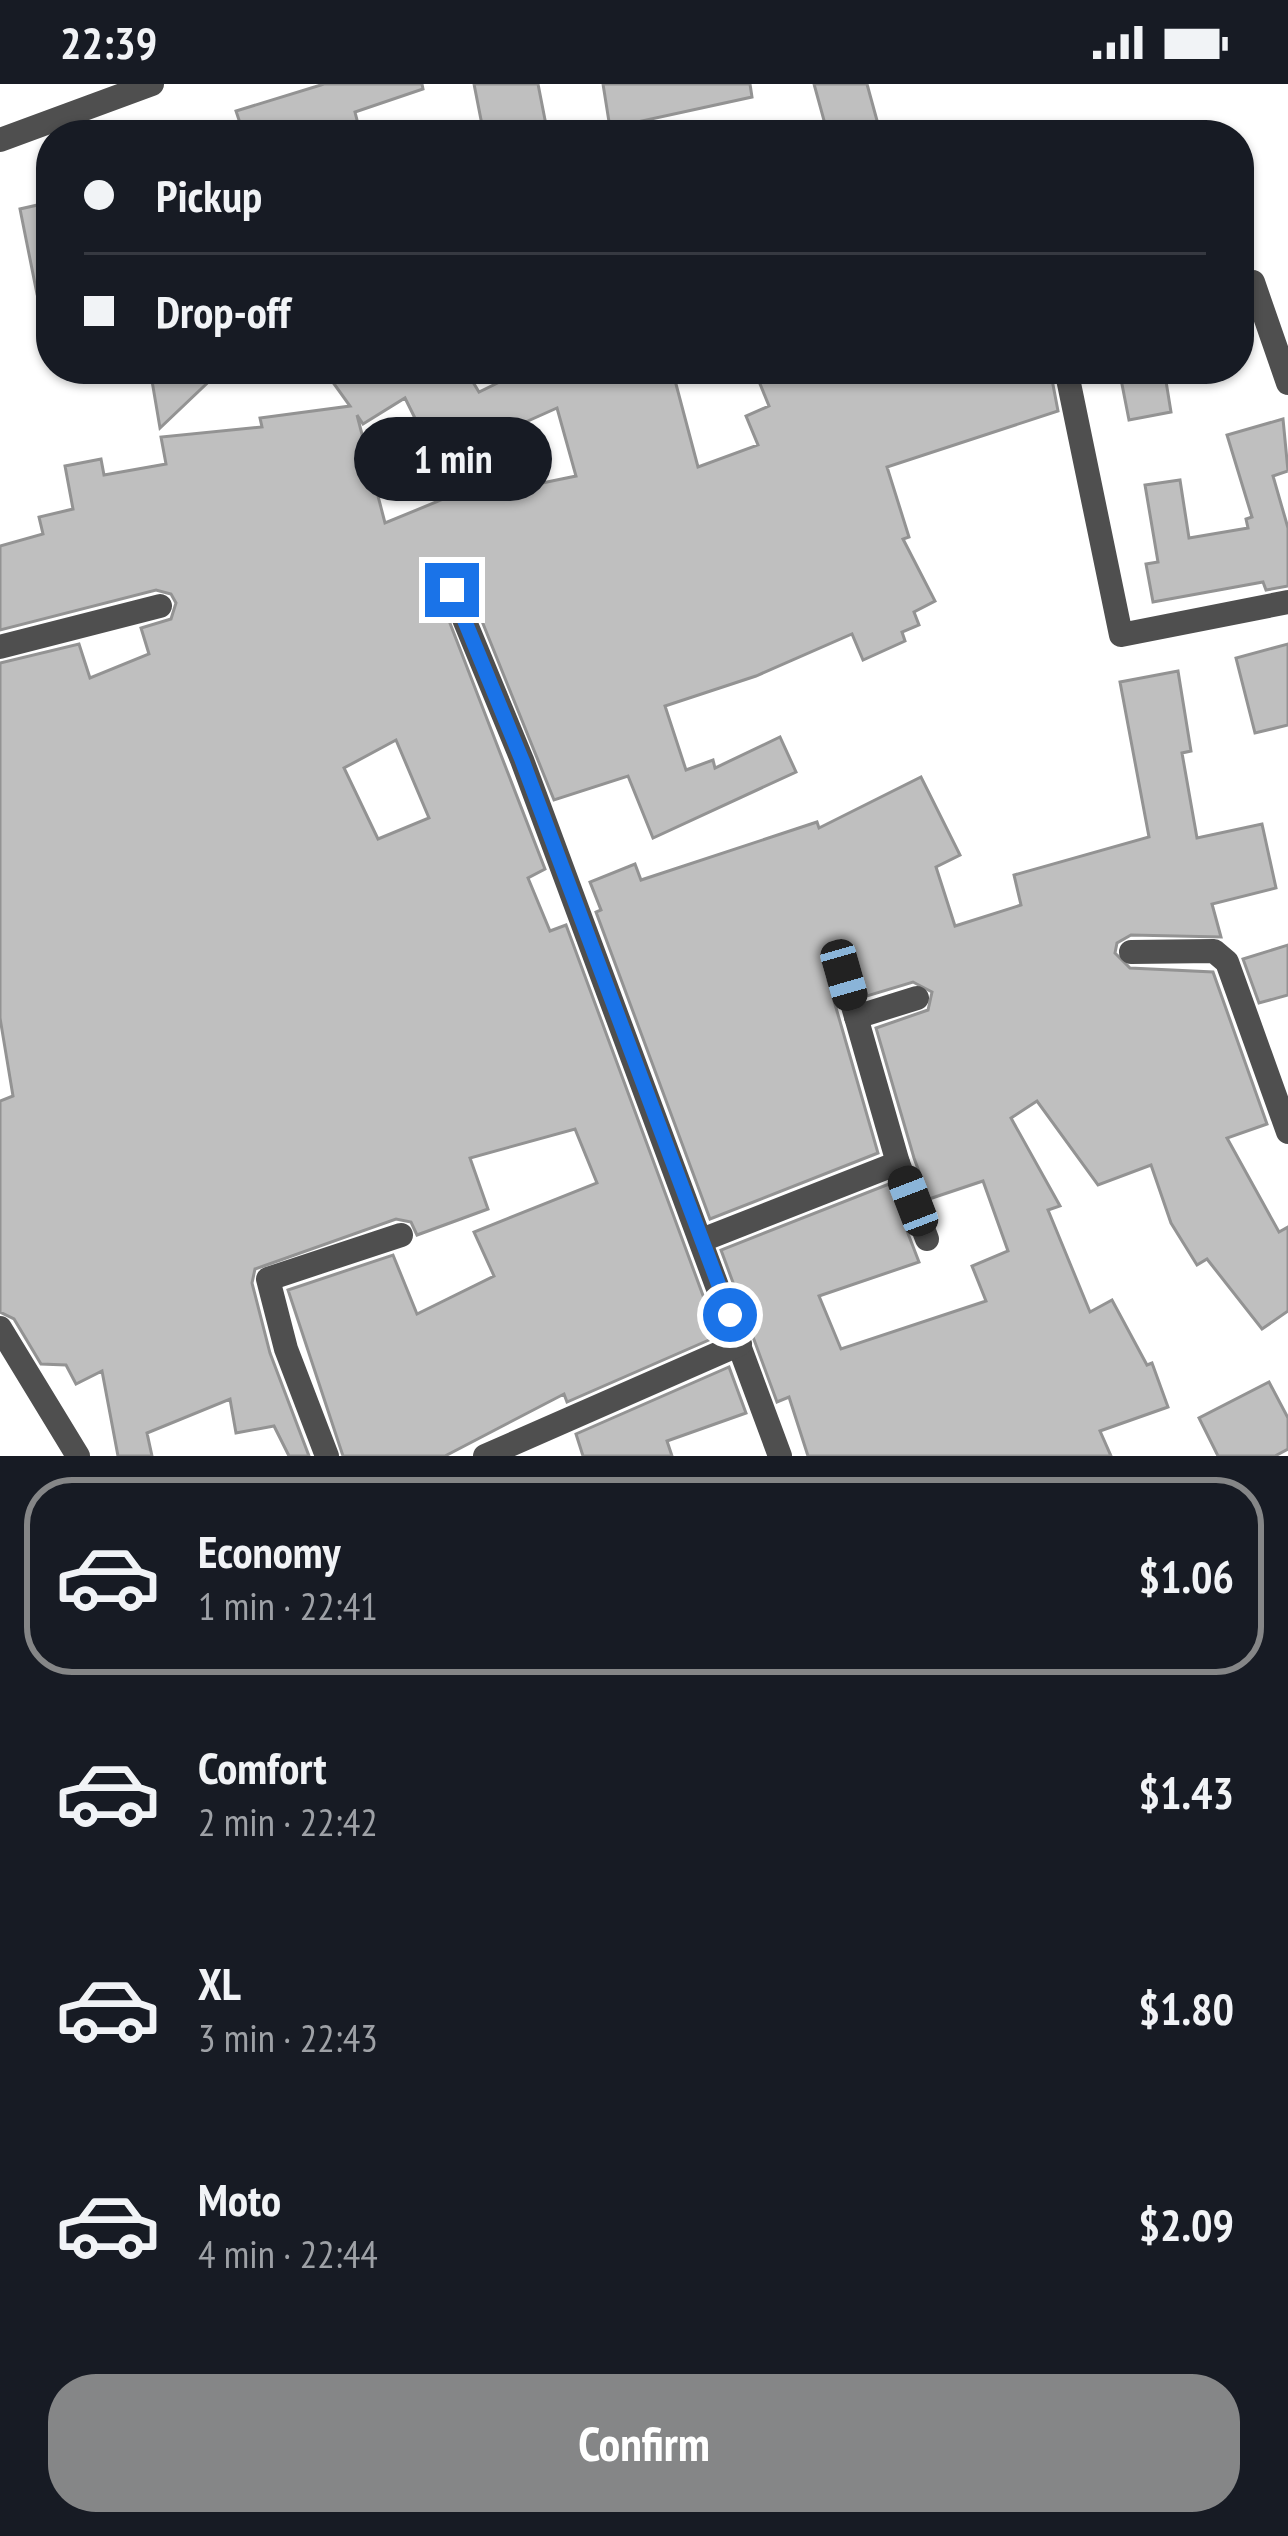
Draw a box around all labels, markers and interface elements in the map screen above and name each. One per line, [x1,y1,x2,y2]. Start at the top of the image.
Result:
text: 22:39 [60,13,157,71]
text: Pickup [156,166,262,224]
text: Drop-off [156,282,290,340]
callout: 1 min [353,416,551,500]
text: 1 min [414,433,492,484]
route end [425,563,479,617]
car [817,935,871,1015]
car [883,1161,943,1241]
route start [703,1288,757,1342]
icon: car [54,1522,162,1630]
text: Economy [198,1522,341,1580]
text: $1.06 [1138,1547,1234,1605]
text: 1 min · 22:41 [198,1580,378,1631]
icon: car [54,1738,162,1846]
text: Comfort [198,1738,327,1796]
text: $1.43 [1138,1763,1234,1821]
text: 2 min · 22:42 [198,1796,378,1847]
icon: car [54,1954,162,2062]
text: XL [198,1954,241,2012]
text: $1.80 [1138,1979,1234,2037]
text: 3 min · 22:43 [198,2012,378,2063]
icon: car [54,2170,162,2278]
text: Moto [198,2170,281,2228]
text: $2.09 [1138,2195,1234,2253]
text: 4 min · 22:44 [198,2228,378,2279]
button: Confirm [48,2374,1240,2512]

